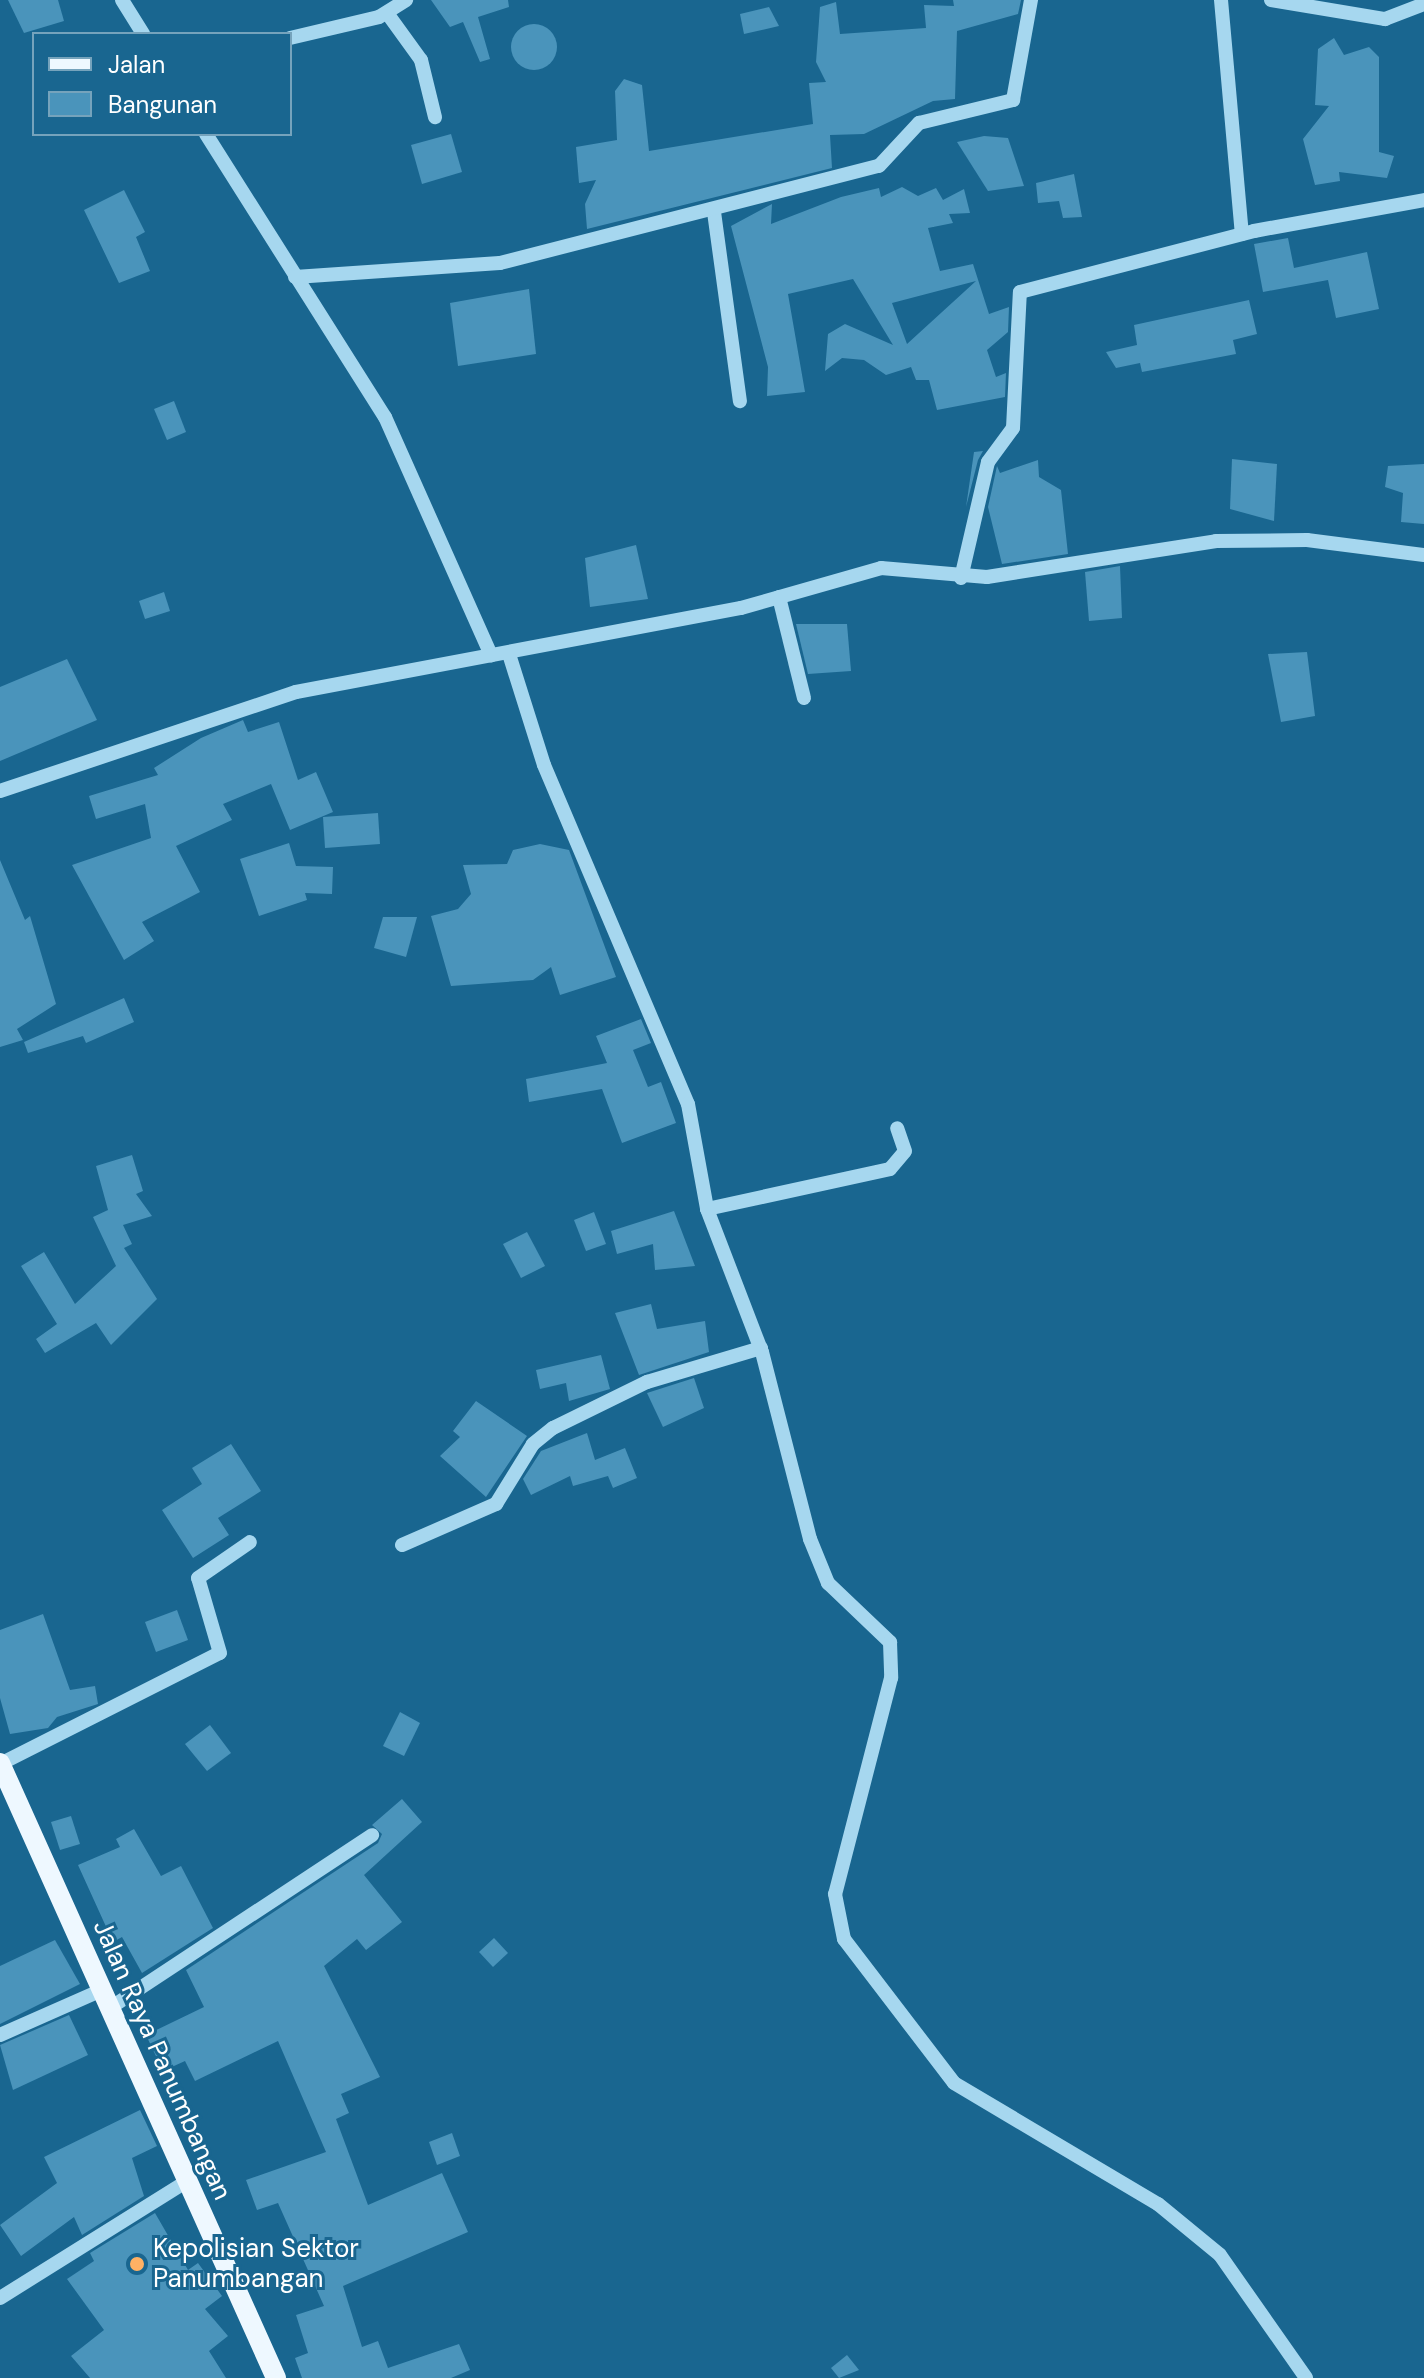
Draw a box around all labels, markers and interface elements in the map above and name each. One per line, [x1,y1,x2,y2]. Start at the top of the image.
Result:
legend [32,32,292,136]
text: Jalan [108,49,165,80]
text: Bangunan [108,89,217,120]
street label: Jalan Raya Panumbangan [86,1915,238,2205]
place label: Kepolisian Sektor Panumbangan [153,2233,359,2294]
marker: Kepolisian Sektor Panumbangan [128,2255,146,2273]

